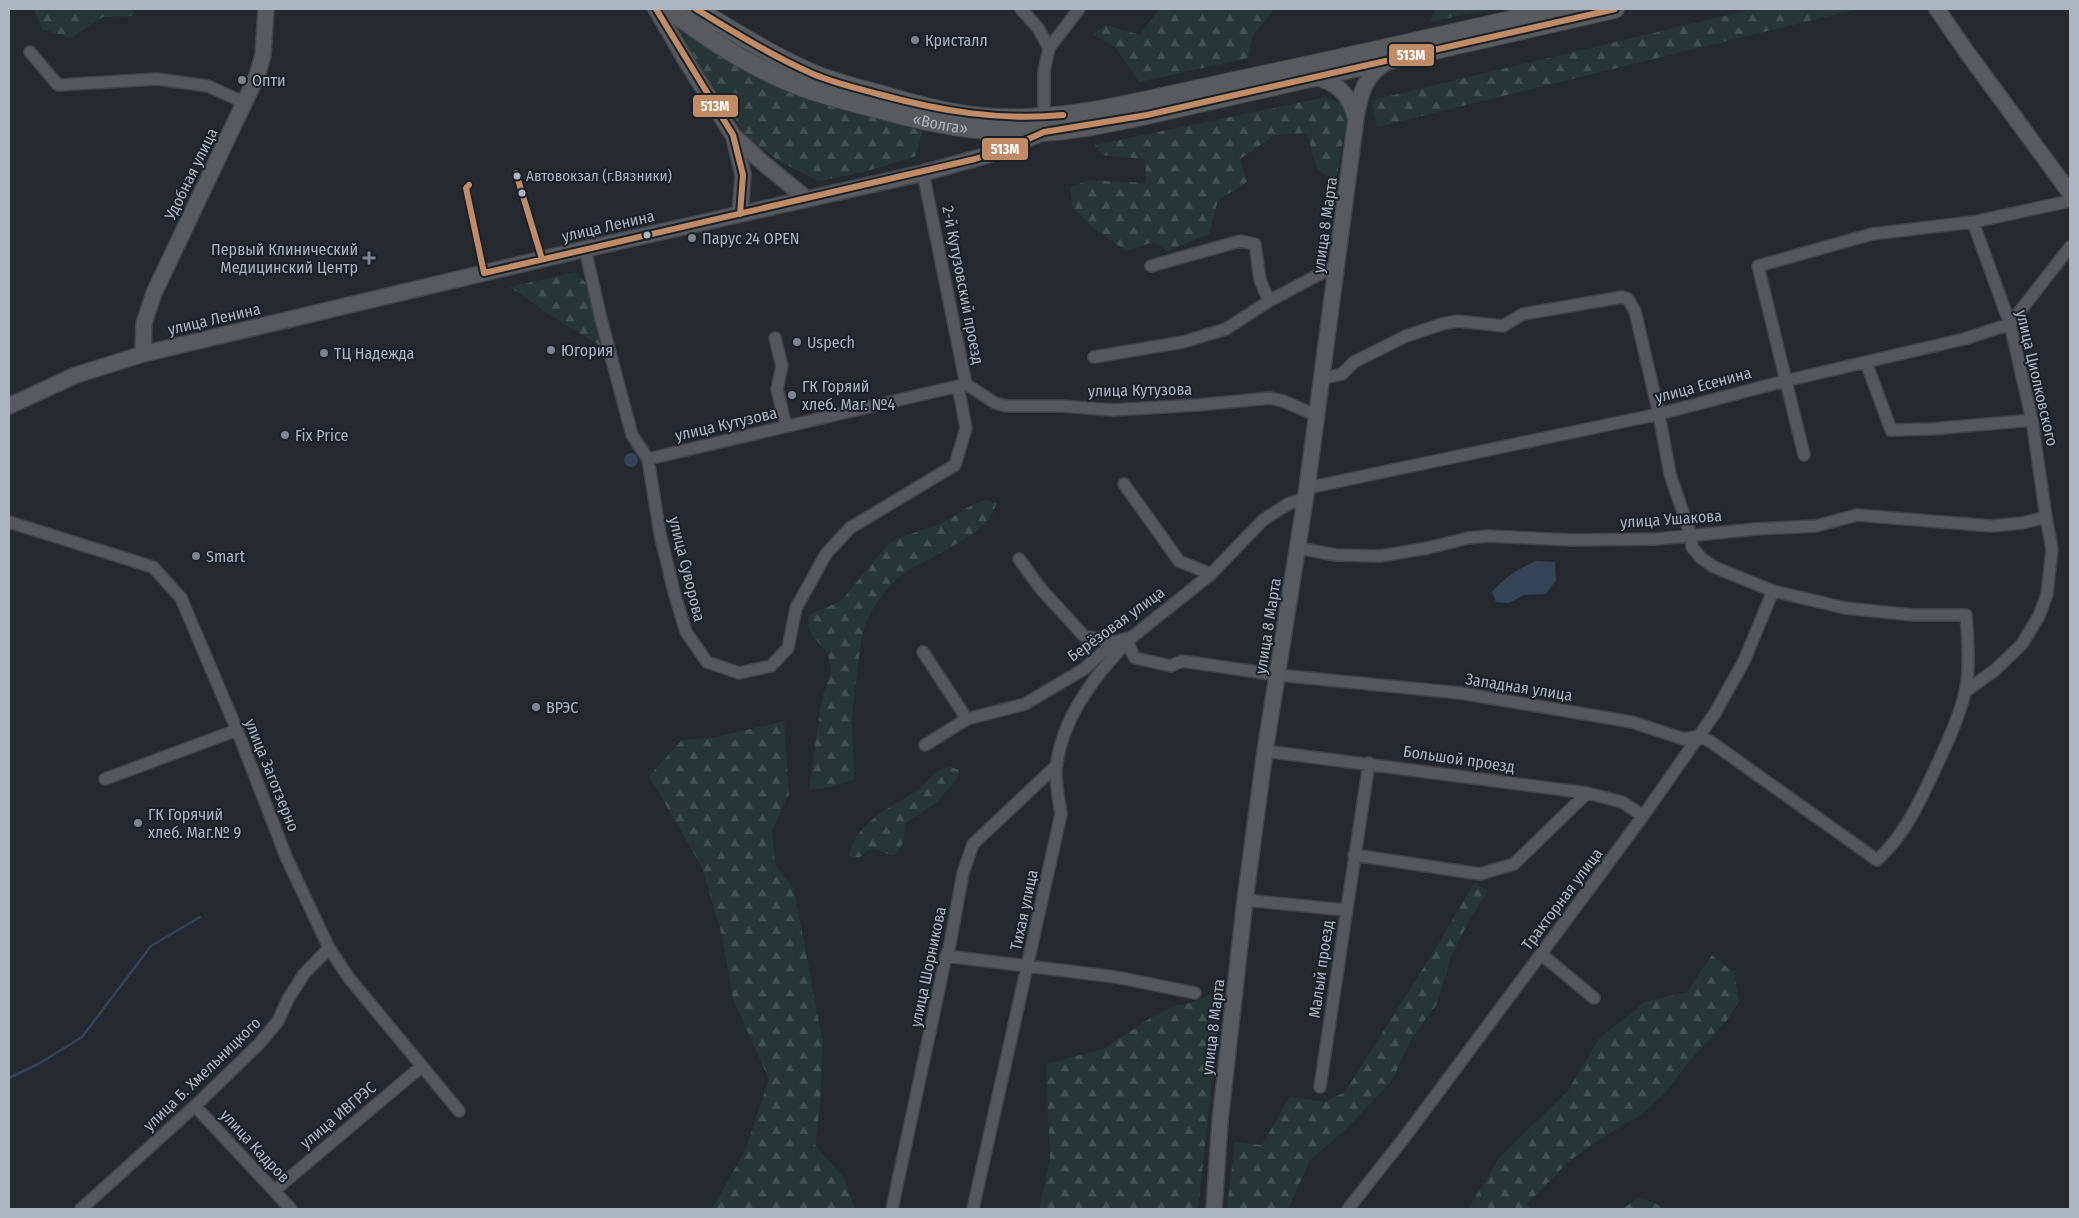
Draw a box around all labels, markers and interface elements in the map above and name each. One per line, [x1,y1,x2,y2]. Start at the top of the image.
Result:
place label: Кристалл [925,31,988,50]
marker: Кристалл [909,34,921,46]
line badge: 513М [1388,43,1435,67]
text: 513М [1397,47,1425,64]
place label: Опти [252,71,286,90]
marker: Опти [236,74,248,86]
line badge: 513М [692,94,739,118]
text: 513М [701,98,729,115]
street label: «Волга» [911,109,969,138]
street label: Удобная улица [160,125,222,224]
line badge: 513М [981,137,1029,161]
text: 513М [991,141,1019,158]
place label: Автовокзал (г.Вязники) [526,167,672,185]
marker: Автовокзал (г.Вязники) [512,171,522,181]
street label: улица 8 Марта [1309,176,1341,274]
unlabelled marker [517,188,527,198]
street label: 2-й Кутузовский проезд [938,204,988,366]
street label: улица Ленина [560,206,656,246]
place label: Парус 24 OPEN [702,229,800,248]
unlabelled marker [642,230,652,240]
marker: Парус 24 OPEN [686,232,698,244]
place label: Первый Клинический Медицинский Центр [211,240,358,277]
marker: Первый Клинический Медицинский Центр [362,251,376,265]
street label: улица Ленина [166,299,262,339]
street label: улица Циолковского [2012,308,2062,448]
place label: Uspech [807,333,855,352]
marker: Uspech [791,336,803,348]
place label: Югория [561,341,613,360]
place label: ТЦ Надежда [334,344,414,363]
marker: Югория [545,344,557,356]
marker: ТЦ Надежда [318,347,330,359]
street label: улица Есенина [1653,363,1753,407]
place label: ГК Горяий хлеб. Маг. №4 [802,377,895,414]
street label: улица Кутузова [1088,380,1192,400]
marker: ГК Горяий хлеб. Маг. №4 [786,389,798,401]
street label: улица Кутузова [673,403,779,445]
place label: Fix Price [295,426,349,445]
marker: Fix Price [279,429,291,441]
street label: улица Ушакова [1619,506,1723,532]
street label: улица Суворова [665,515,709,624]
place label: Smart [206,547,246,566]
marker: Smart [190,550,202,562]
street label: улица 8 Марта [1251,577,1285,675]
street label: Берёзовая улица [1064,582,1168,666]
street label: Западная улица [1464,669,1574,705]
place label: ВРЭС [546,698,578,717]
marker: ВРЭС [530,701,542,713]
street label: улица Заготзерно [241,716,303,834]
street label: Большой проезд [1402,742,1516,776]
place label: ГК Горячий хлеб. Маг.№ 9 [148,805,241,842]
marker: ГК Горячий хлеб. Маг.№ 9 [132,817,144,829]
street label: Тракторная улица [1518,844,1606,954]
street label: Тихая улица [1006,868,1042,952]
street label: улица Шорникова [906,905,950,1029]
street label: Малый проезд [1305,919,1337,1019]
street label: улица 8 Марта [1198,978,1228,1076]
street label: улица Б. Хмельницкого [139,1013,265,1135]
street label: улица ИВГРЭС [296,1078,380,1152]
street label: улица Кадров [216,1105,294,1187]

